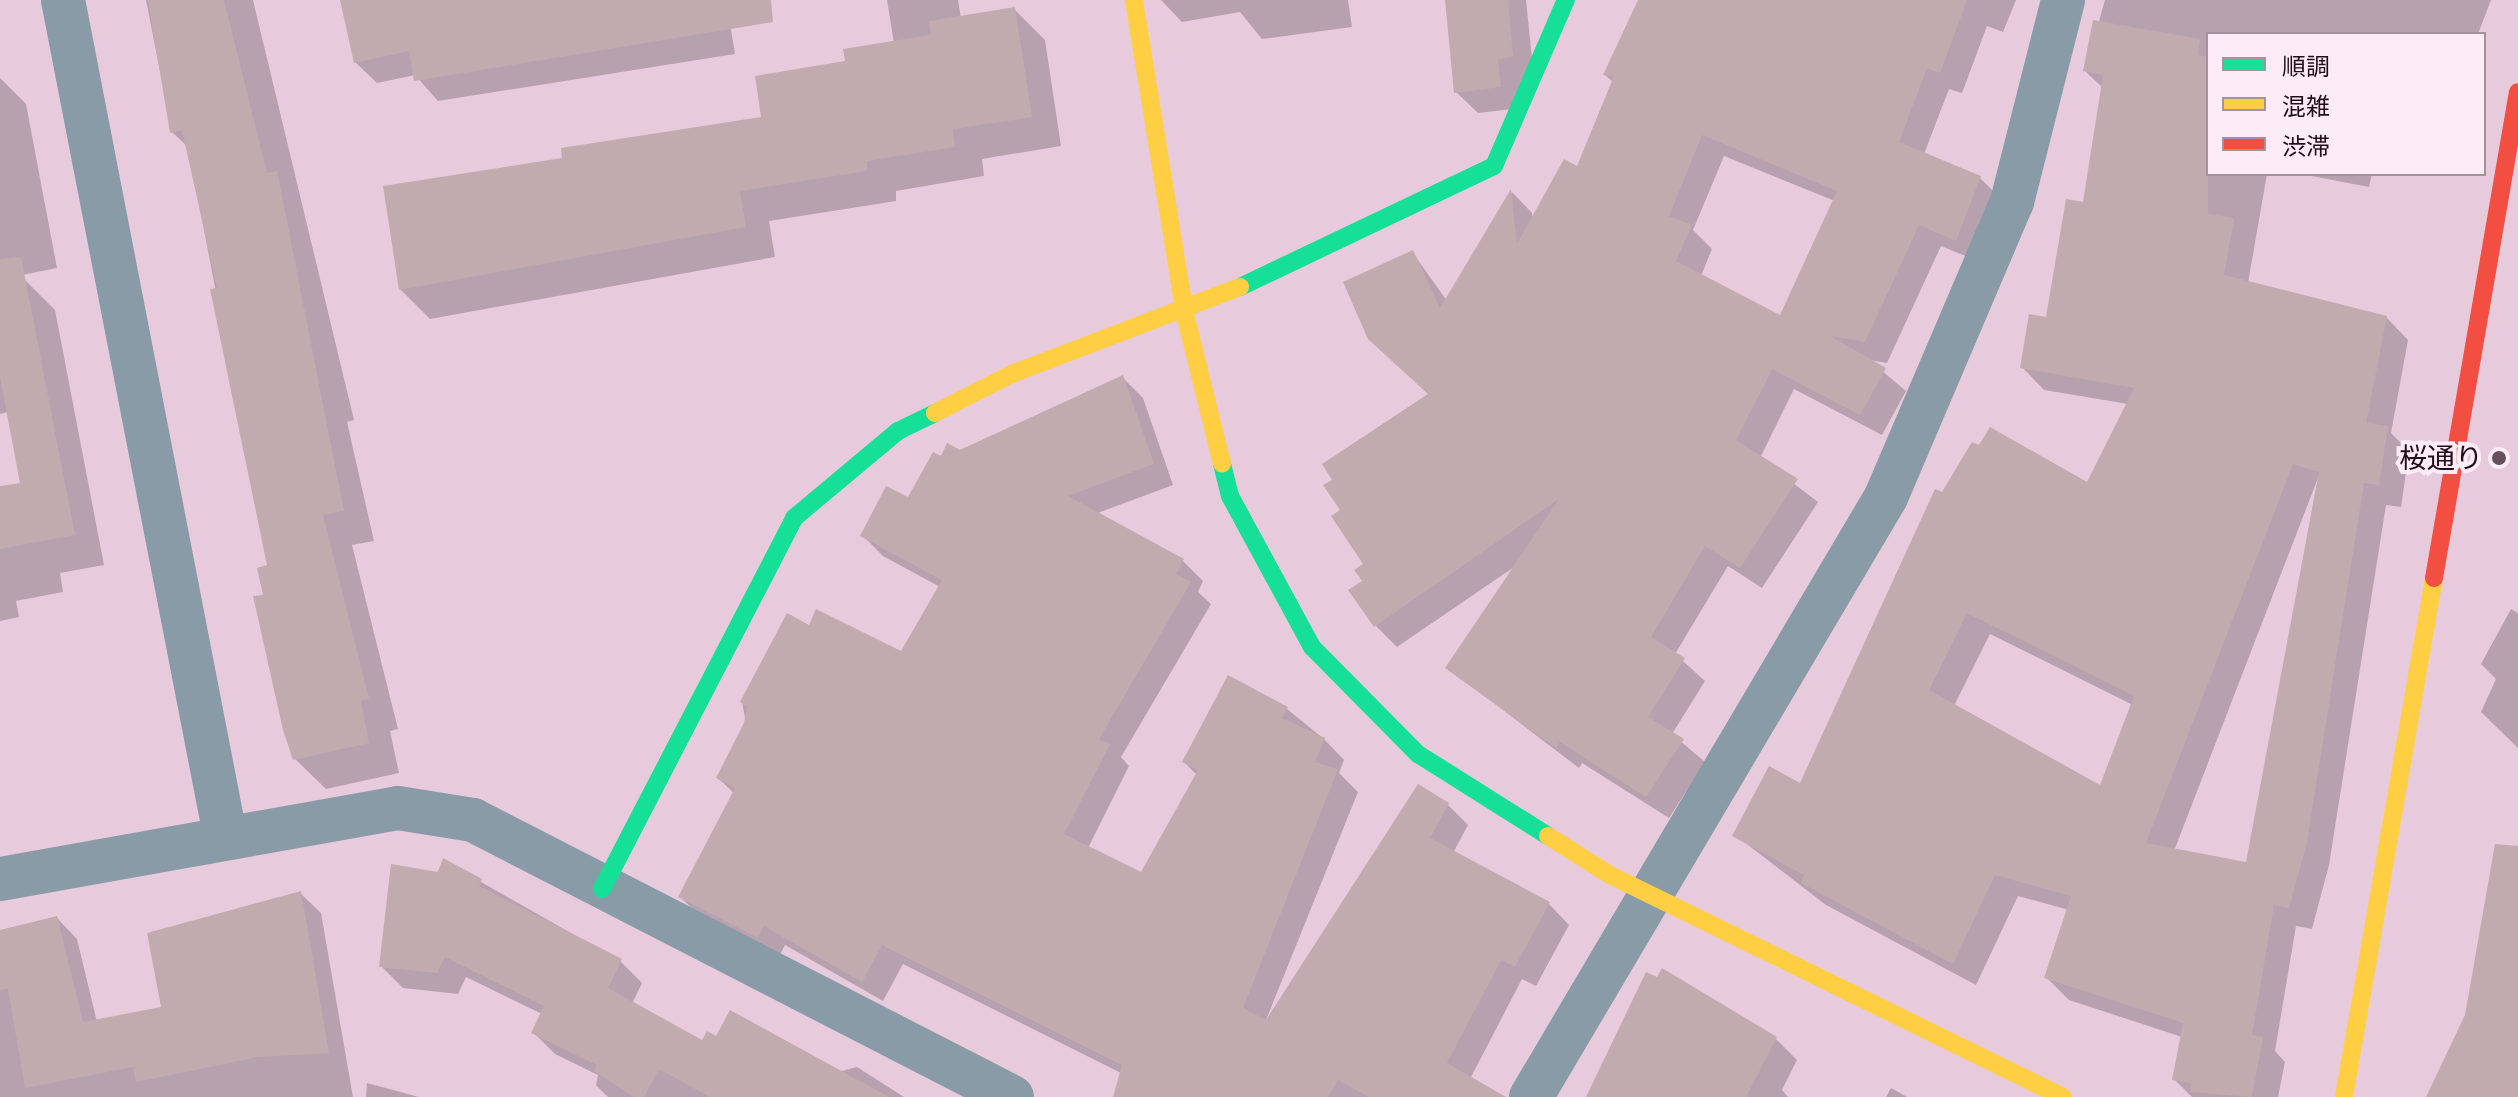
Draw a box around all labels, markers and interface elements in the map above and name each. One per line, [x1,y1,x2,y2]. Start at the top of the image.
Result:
legend [2206,32,2486,176]
text: 順調 [2282,53,2330,80]
text: 混雑 [2282,93,2330,120]
text: 渋滞 [2282,133,2330,160]
place label: 桜通り [2399,441,2483,475]
marker: 桜通り [2490,449,2508,467]

